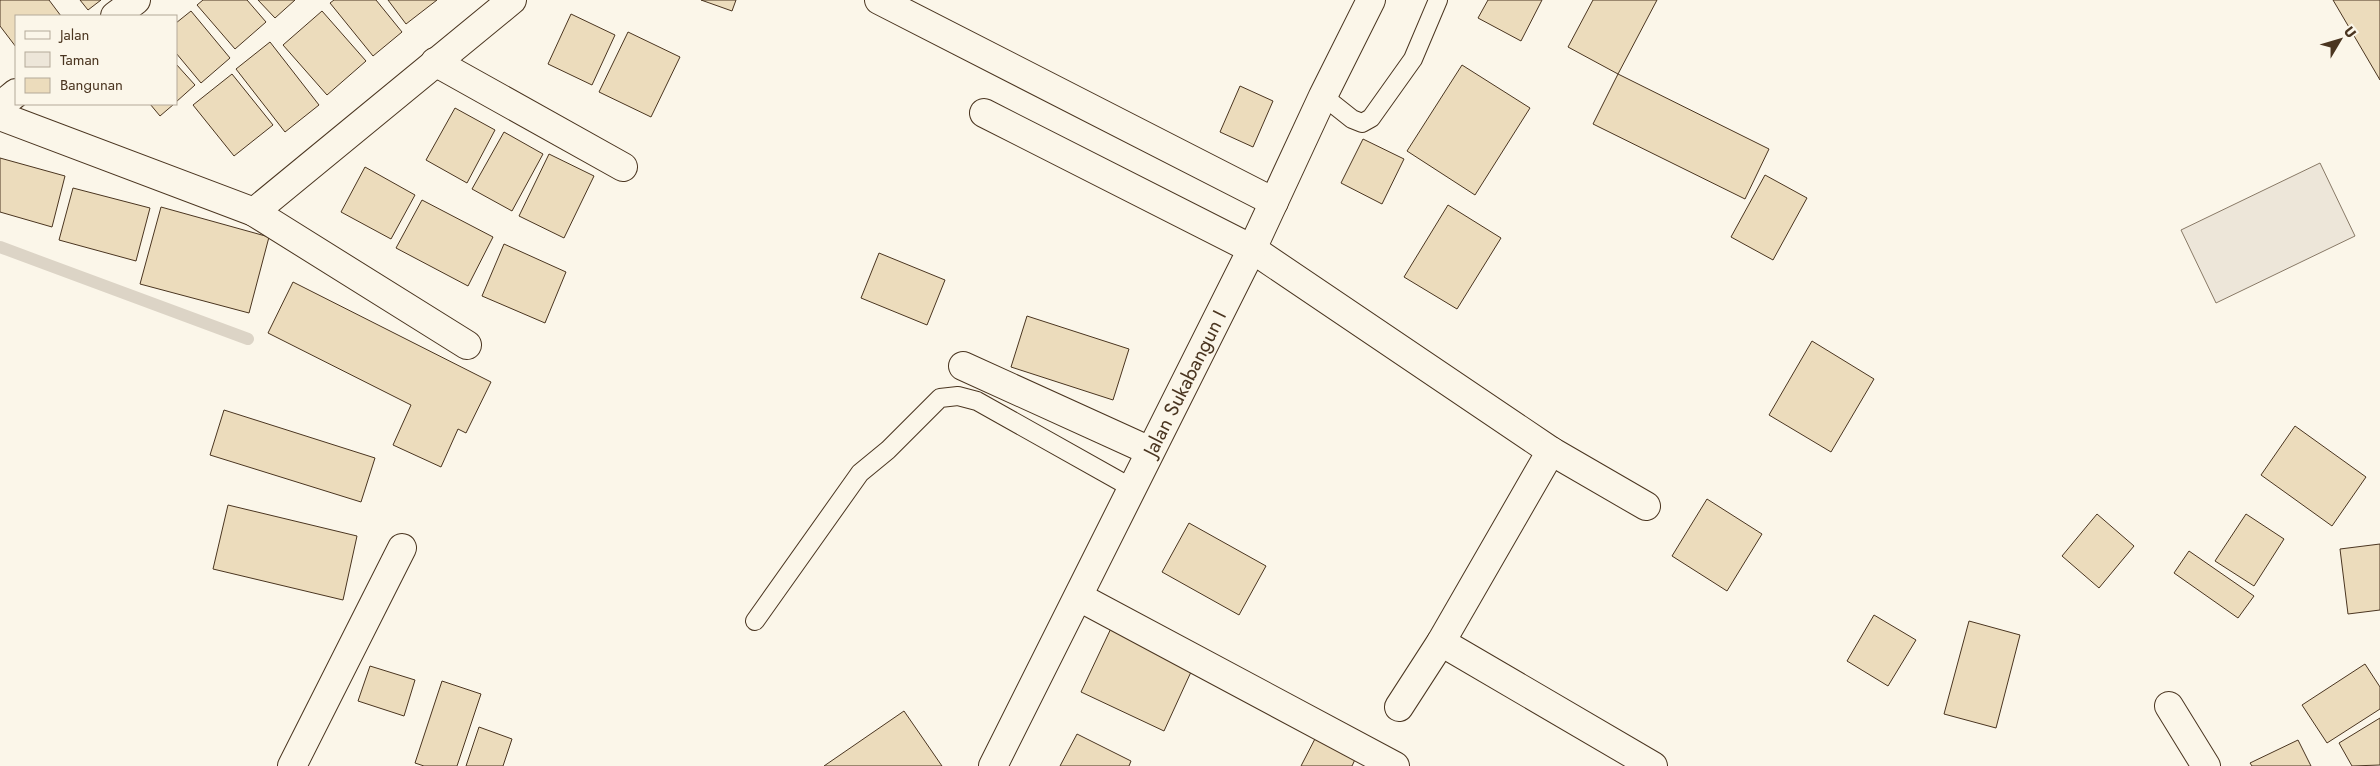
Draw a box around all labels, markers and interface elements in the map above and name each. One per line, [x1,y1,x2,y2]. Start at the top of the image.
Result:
legend [15,15,178,105]
north arrow [2315,15,2365,65]
text: U [2339,22,2361,42]
text: Jalan [58,24,89,46]
text: Taman [60,49,99,71]
text: Bangunan [60,74,123,96]
street label: Jalan Sukabangun I [1135,305,1233,464]

